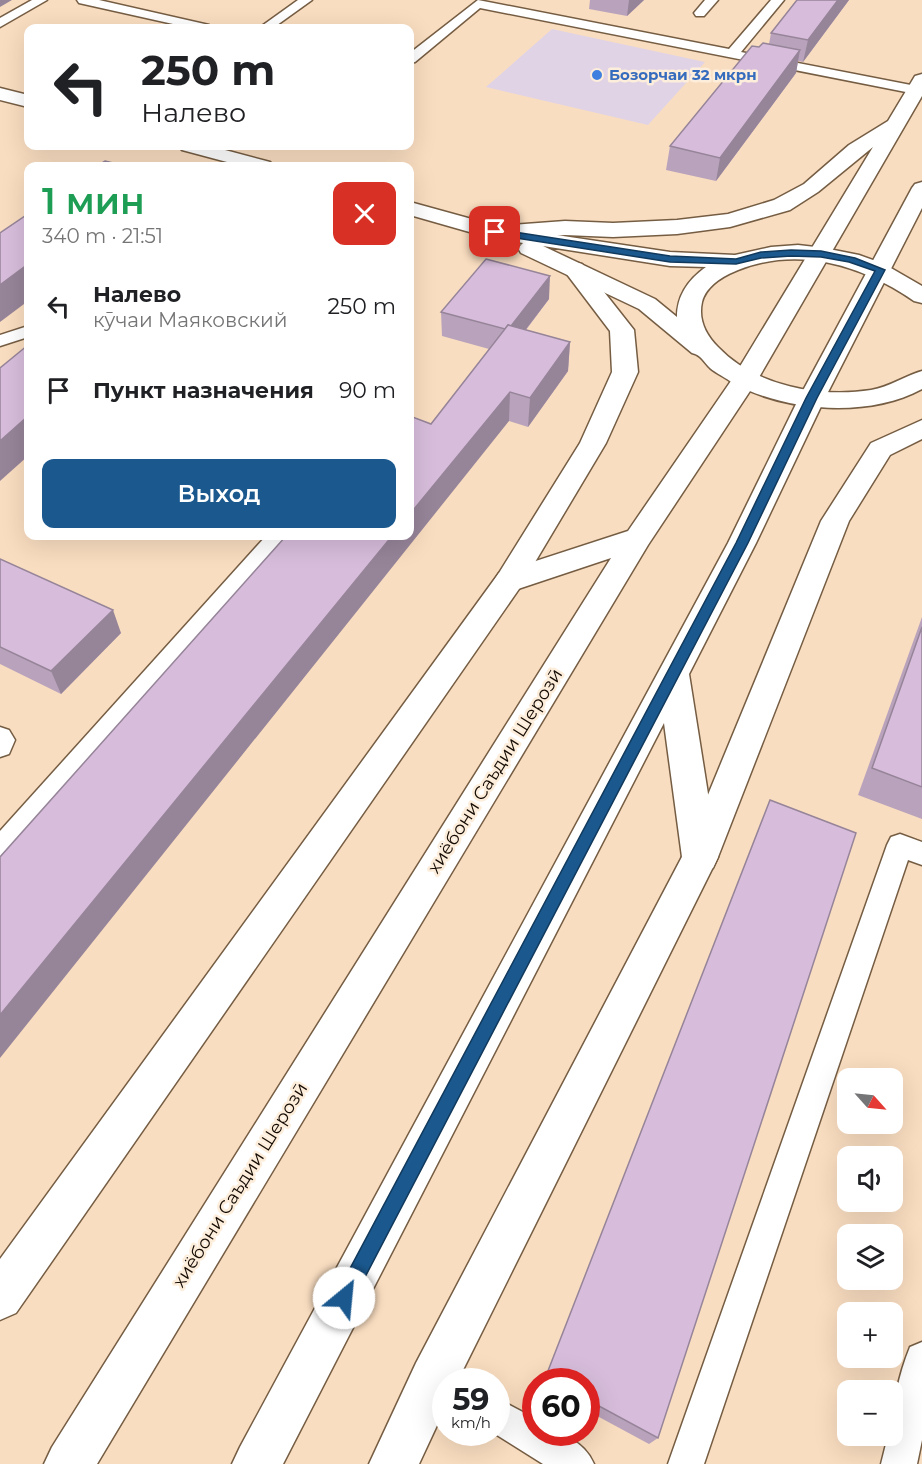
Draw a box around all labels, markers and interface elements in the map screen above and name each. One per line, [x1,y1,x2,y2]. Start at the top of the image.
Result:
text: 250 m [141,44,275,96]
icon: left [42,48,120,126]
place label: Бозорчаи 32 мкрн [609,65,757,84]
marker: Бозорчаи 32 мкрн [590,68,604,82]
text: Налево [141,96,246,129]
text: 1 мин [42,179,145,223]
button: close [333,182,396,245]
pin [469,206,520,257]
icon: arrive [478,215,511,248]
text: 340 m · 21:51 [42,224,163,248]
text: Налево [93,281,181,308]
icon: left [42,290,75,323]
text: 250 m [327,293,396,320]
text: кӯчаи Маяковский [93,308,288,332]
icon: arrive [42,374,75,407]
text: Пункт назначения [93,377,314,404]
text: 90 m [339,377,396,404]
button: Выход [42,459,396,528]
street label: хиёбони Саъдии Шерозӣ [423,664,567,878]
north arrow [837,1068,903,1134]
map controls [837,1068,903,1446]
street label: хиёбони Саъдии Шерозӣ [168,1078,312,1292]
button: sound [837,1146,903,1212]
button: layers [837,1224,903,1290]
position arrow [312,1266,376,1330]
button: + [837,1302,903,1368]
speed limit sign: 60 [522,1368,600,1446]
button: − [837,1380,903,1446]
text: 59 [453,1381,489,1418]
text: km/h [451,1413,491,1432]

